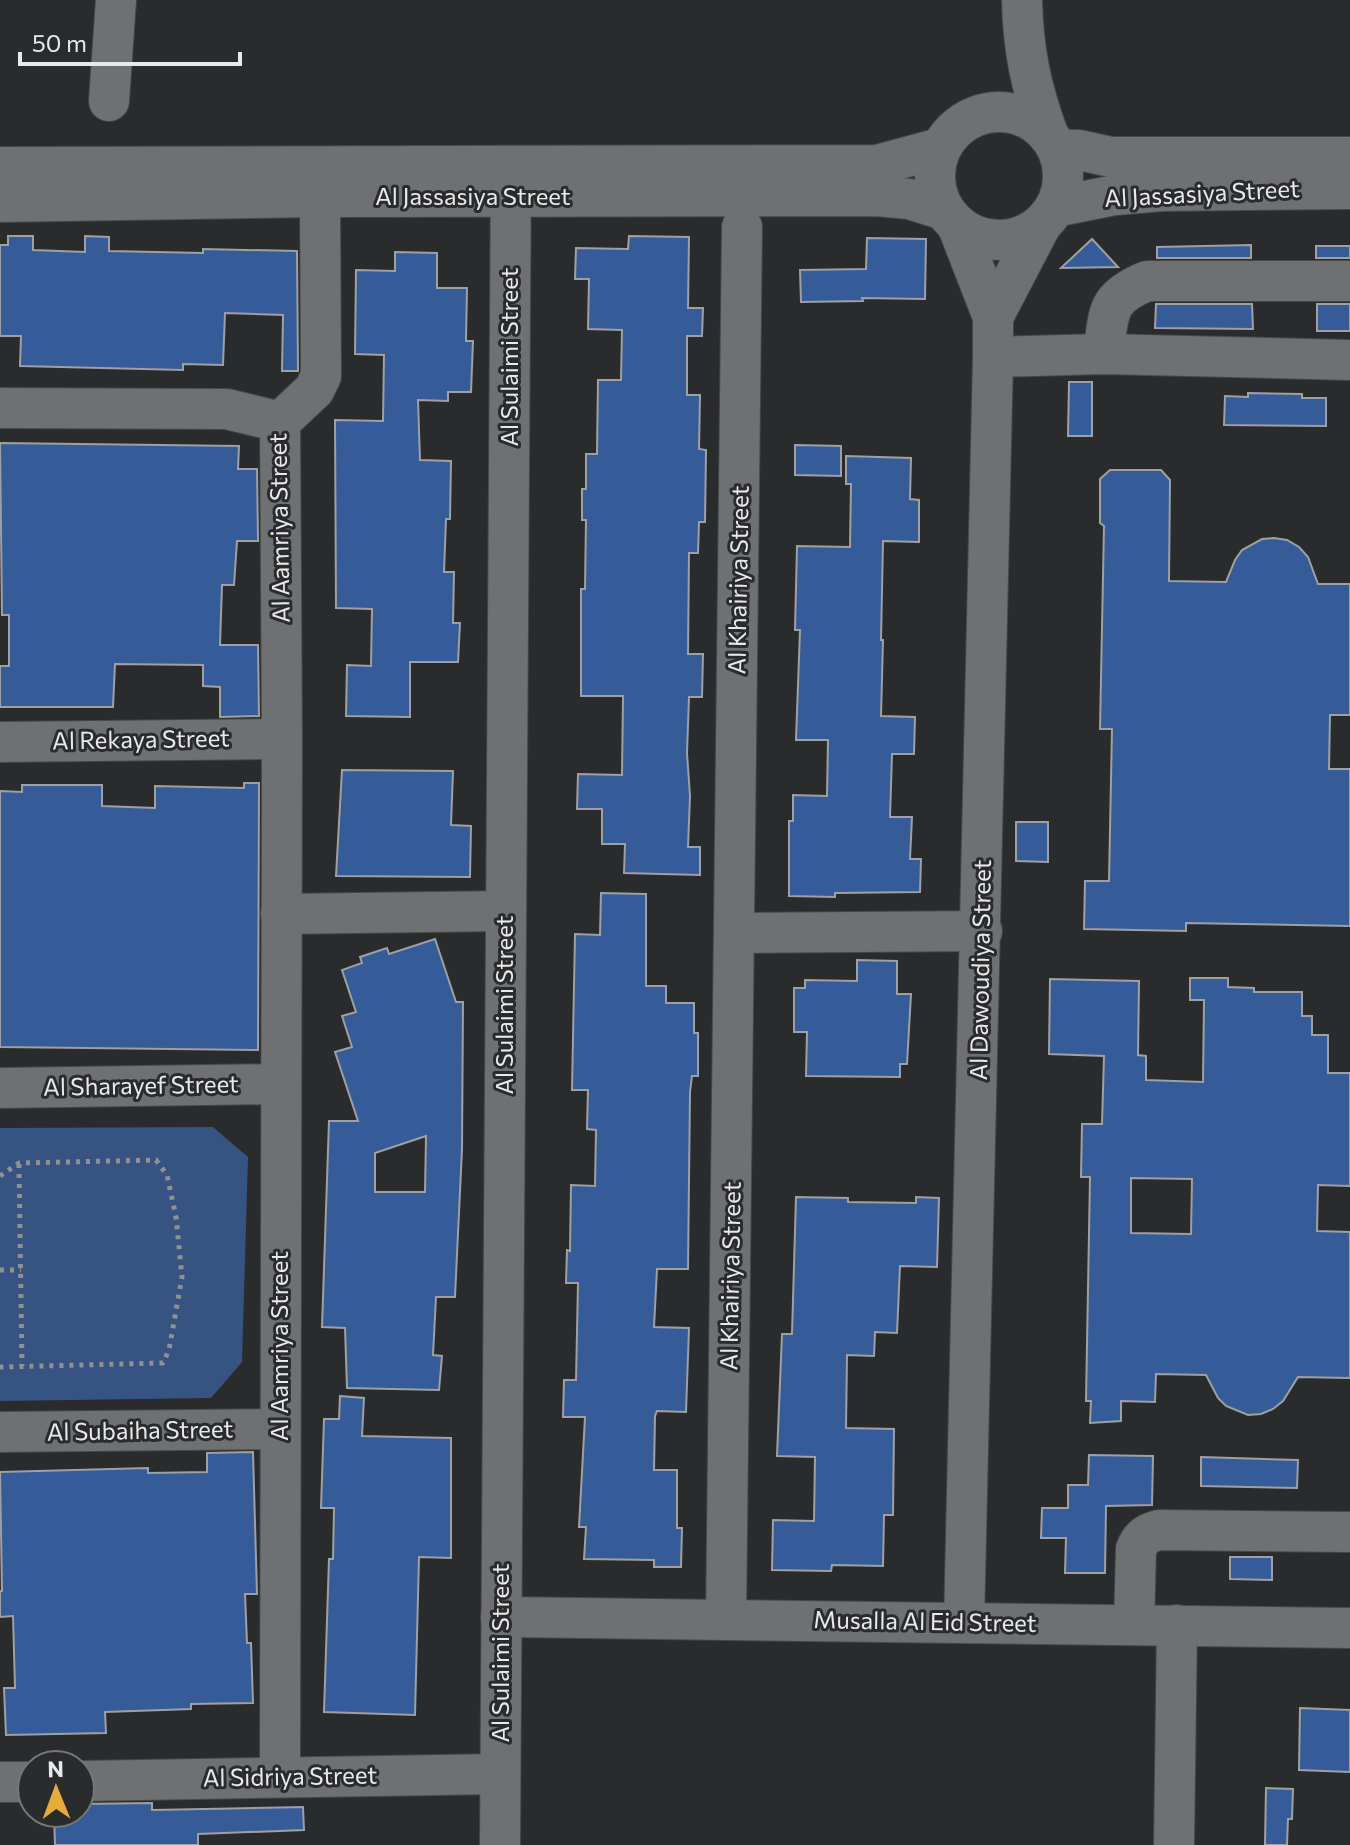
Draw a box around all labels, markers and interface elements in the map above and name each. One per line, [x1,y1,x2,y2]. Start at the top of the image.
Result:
scale bar [20,16,240,66]
text: 50 m [32,28,87,57]
street label: Al Jassasiya Street [1104,173,1300,212]
street label: Al Jassasiya Street [375,181,571,210]
street label: Al Sulaimi Street [494,267,523,447]
street label: Al Aamriya Street [262,433,295,623]
street label: Al Khairiya Street [721,485,754,675]
street label: Al Rekaya Street [52,722,230,755]
street label: Al Dawoudiya Street [963,859,996,1081]
street label: Al Sulaimi Street [489,915,518,1095]
street label: Al Sharayef Street [43,1068,239,1101]
street label: Al Khairiya Street [713,1181,746,1371]
street label: Al Aamriya Street [264,1251,293,1441]
street label: Al Subaiha Street [47,1413,234,1446]
street label: Al Sulaimi Street [485,1563,514,1743]
street label: Musalla Al Eid Street [813,1604,1037,1637]
north arrow [16,1749,96,1829]
text: N [47,1755,64,1782]
street label: Al Sidriya Street [203,1759,378,1792]

